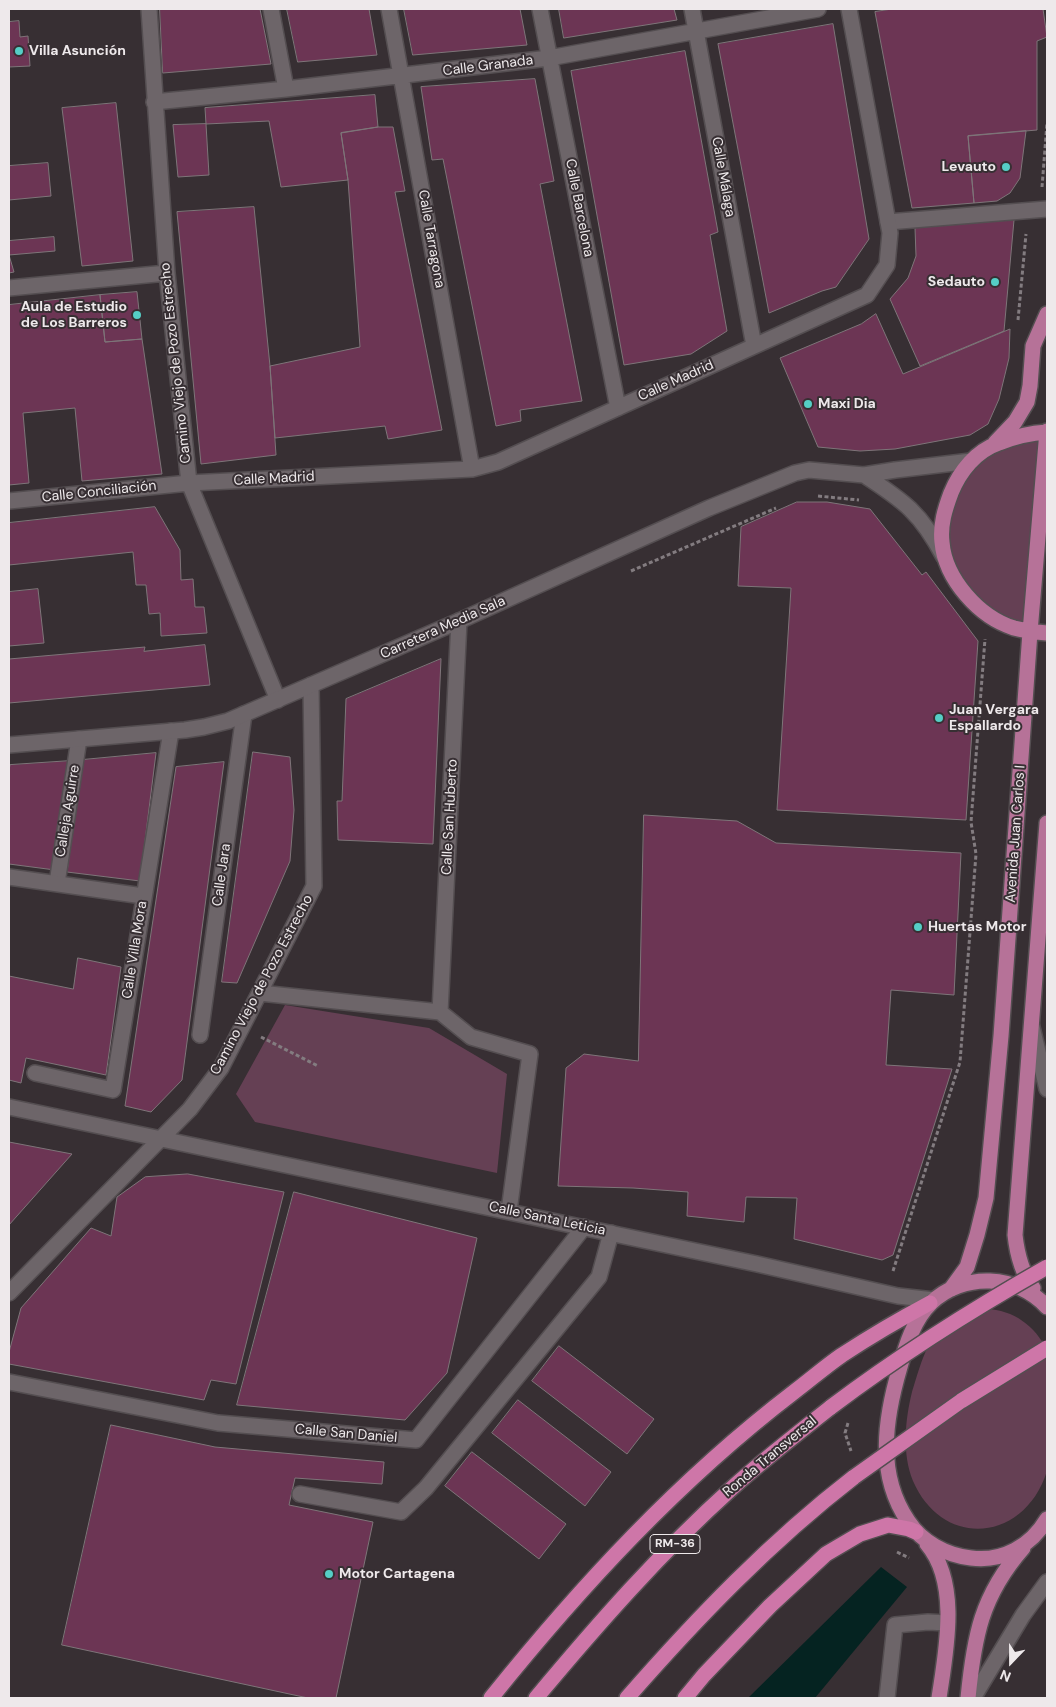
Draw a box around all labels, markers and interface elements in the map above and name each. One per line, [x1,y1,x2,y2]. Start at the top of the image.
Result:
place label: Villa Asunción [29,43,126,59]
marker: Villa Asunción [13,45,25,57]
street label: Calle Granada [442,52,534,80]
street label: Calle Málaga [708,136,738,218]
street label: Calle Barcelona [561,158,597,258]
place label: Levauto [942,159,996,175]
marker: Levauto [1000,161,1012,173]
street label: Calle Tarragona [414,189,448,289]
street label: Camino Viejo de Pozo Estrecho [157,262,195,464]
place label: Sedauto [928,274,985,290]
marker: Sedauto [989,276,1001,288]
place label: Aula de Estudio de Los Barreros [21,299,127,332]
marker: Aula de Estudio de Los Barreros [131,309,143,321]
street label: Calle Madrid [636,357,716,405]
place label: Maxi Dia [818,396,876,412]
marker: Maxi Dia [802,398,814,410]
street label: Calle Madrid [233,468,315,490]
street label: Calle Conciliación [41,478,157,506]
street label: Carretera Media Sala [378,593,508,663]
place label: Juan Vergara Espallardo [949,702,1039,734]
marker: Juan Vergara Espallardo [933,712,945,724]
street label: Calle San Huberto [439,759,461,875]
street label: Calleja Aguirre [52,764,84,858]
street label: Avenida Juan Carlos I [1003,765,1029,903]
street label: Calle Jara [209,843,235,907]
street label: Camino Viejo de Pozo Estrecho [207,892,317,1078]
street label: Calle Villa Mora [119,900,151,1000]
place label: Huertas Motor [928,919,1027,935]
marker: Huertas Motor [912,921,924,933]
street label: Calle Santa Leticia [487,1198,607,1240]
street label: Ronda Transversal [720,1413,820,1501]
street label: Calle San Daniel [294,1421,398,1447]
road number: RM-36 [650,1535,700,1554]
place label: Motor Cartagena [339,1566,455,1582]
marker: Motor Cartagena [323,1568,335,1580]
north arrow [986,1637,1036,1687]
text: N [997,1666,1013,1686]

